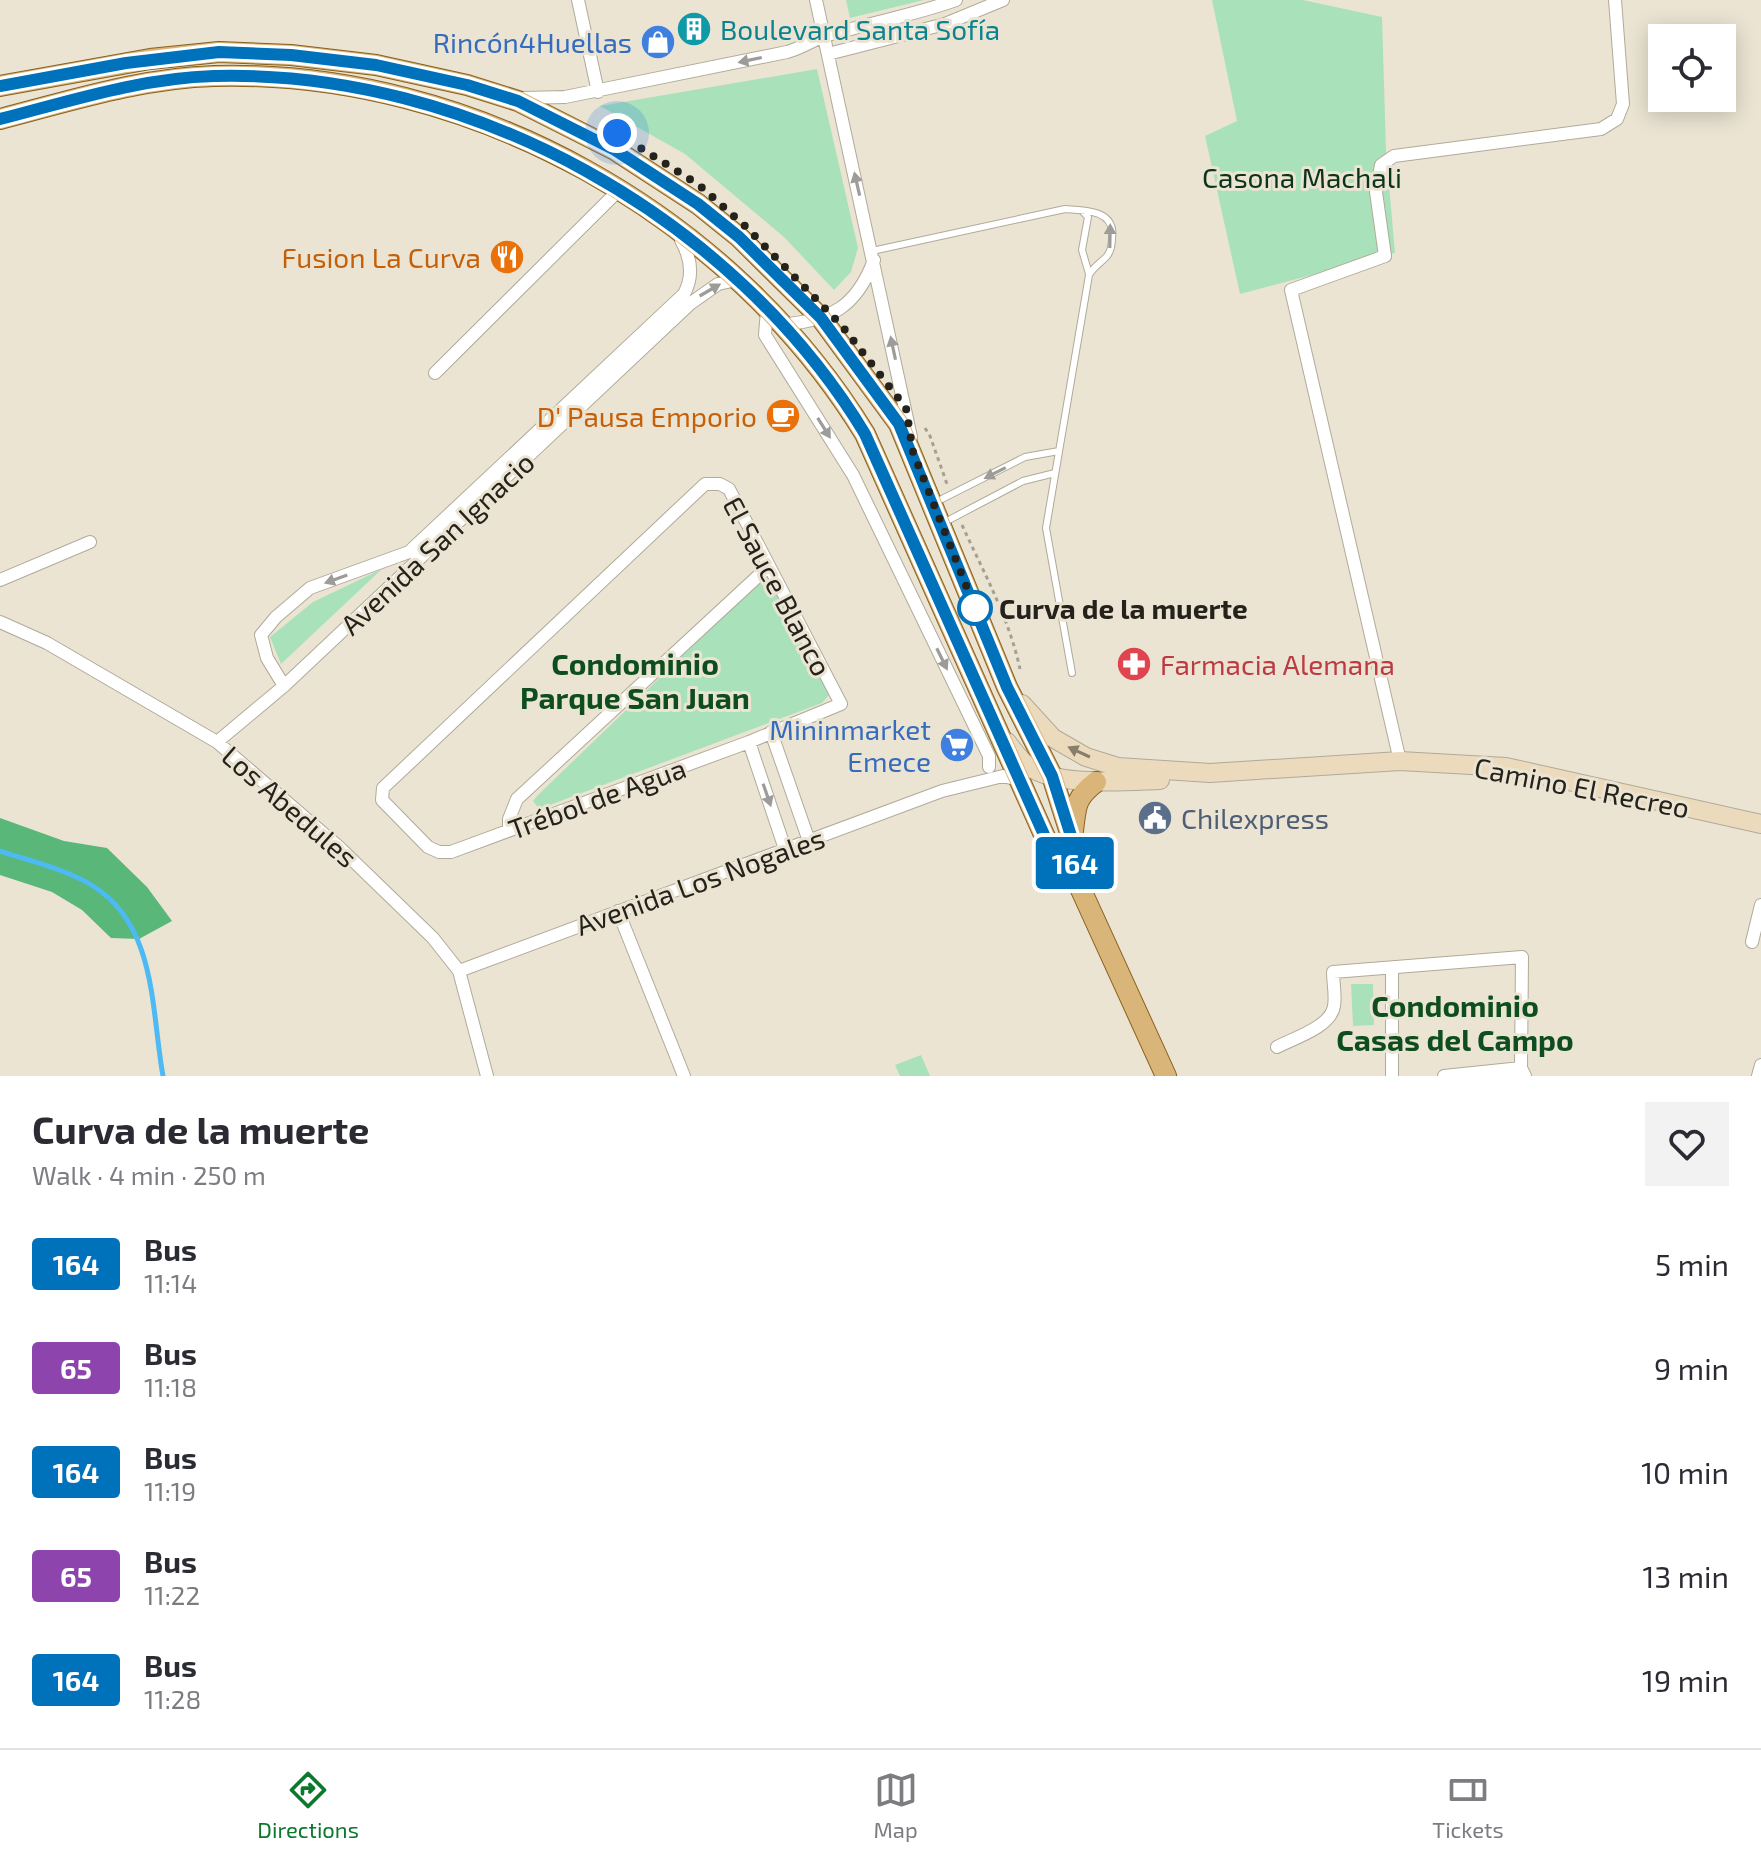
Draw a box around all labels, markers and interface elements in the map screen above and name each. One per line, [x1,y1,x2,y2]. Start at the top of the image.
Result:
building icon: Boulevard Santa Sofía [675,10,713,48]
place label: Boulevard Santa Sofía [720,12,1000,46]
shop icon: Rincón4Huellas [639,23,677,61]
map controls [1648,24,1736,112]
button: locate [1648,24,1736,112]
place label: Rincón4Huellas [433,25,632,59]
one-way arrow [737,54,762,67]
your location [597,113,637,153]
park label: Casona Machali [1202,160,1402,194]
one-way arrow [850,171,863,196]
one-way arrow [1104,222,1116,248]
restaurant icon: Fusion La Curva [488,238,526,276]
place label: Fusion La Curva [282,240,481,274]
one-way arrow [699,283,721,297]
one-way arrow [886,336,899,361]
cafe icon: D' Pausa Emporio [764,397,802,435]
place label: D' Pausa Emporio [537,399,757,433]
one-way arrow [816,417,830,439]
street label: Avenida San Ignacio [333,445,541,641]
one-way arrow [983,466,1006,479]
street label: El Sauce Blanco [717,491,839,681]
one-way arrow [323,573,347,586]
marker: Curva de la muerte [958,591,992,625]
place label: Curva de la muerte [999,591,1248,625]
district label: Condominio Parque San Juan [520,645,750,715]
pharmacy icon: Farmacia Alemana [1115,645,1153,683]
place label: Farmacia Alemana [1160,647,1395,681]
one-way arrow [935,648,949,671]
place label: Mininmarket Emece [769,712,931,778]
supermarket icon: Mininmarket Emece [938,726,976,764]
street label: Los Abedules [215,738,365,874]
one-way arrow [1067,745,1090,759]
street label: Camino El Recreo [1472,749,1692,825]
street label: Trébol de Agua [504,750,690,846]
one-way arrow [761,784,773,808]
public building icon: Chilexpress [1136,799,1174,837]
place label: Chilexpress [1181,801,1329,835]
street label: Avenida Los Nogales [571,820,829,942]
line badge: 164 [1029,837,1121,889]
text: 164 [1052,846,1098,880]
district label: Condominio Casas del Campo [1336,987,1574,1057]
button: heart [1645,1102,1729,1186]
text: Curva de la muerte [32,1106,370,1152]
text: Walk · 4 min · 250 m [32,1159,266,1190]
text: Bus [144,1231,197,1267]
text: 5 min [1655,1246,1729,1282]
text: 164 [53,1247,99,1281]
text: 11:14 [144,1267,197,1298]
text: Bus [144,1335,197,1371]
text: 9 min [1654,1350,1729,1386]
text: 65 [60,1351,92,1385]
text: 11:18 [144,1371,197,1402]
text: Bus [144,1439,197,1475]
text: 10 min [1641,1454,1729,1490]
text: 164 [53,1455,99,1489]
text: 11:19 [144,1475,196,1506]
text: Bus [144,1543,197,1579]
text: 13 min [1643,1558,1729,1594]
text: 65 [60,1559,92,1593]
text: 11:22 [144,1579,200,1610]
text: Bus [144,1647,197,1683]
text: 19 min [1642,1662,1729,1698]
text: 164 [53,1663,99,1697]
text: 11:28 [144,1683,201,1714]
tab: Directions [257,1768,359,1842]
tab: Map [874,1768,918,1842]
tab: Tickets [1432,1768,1504,1842]

